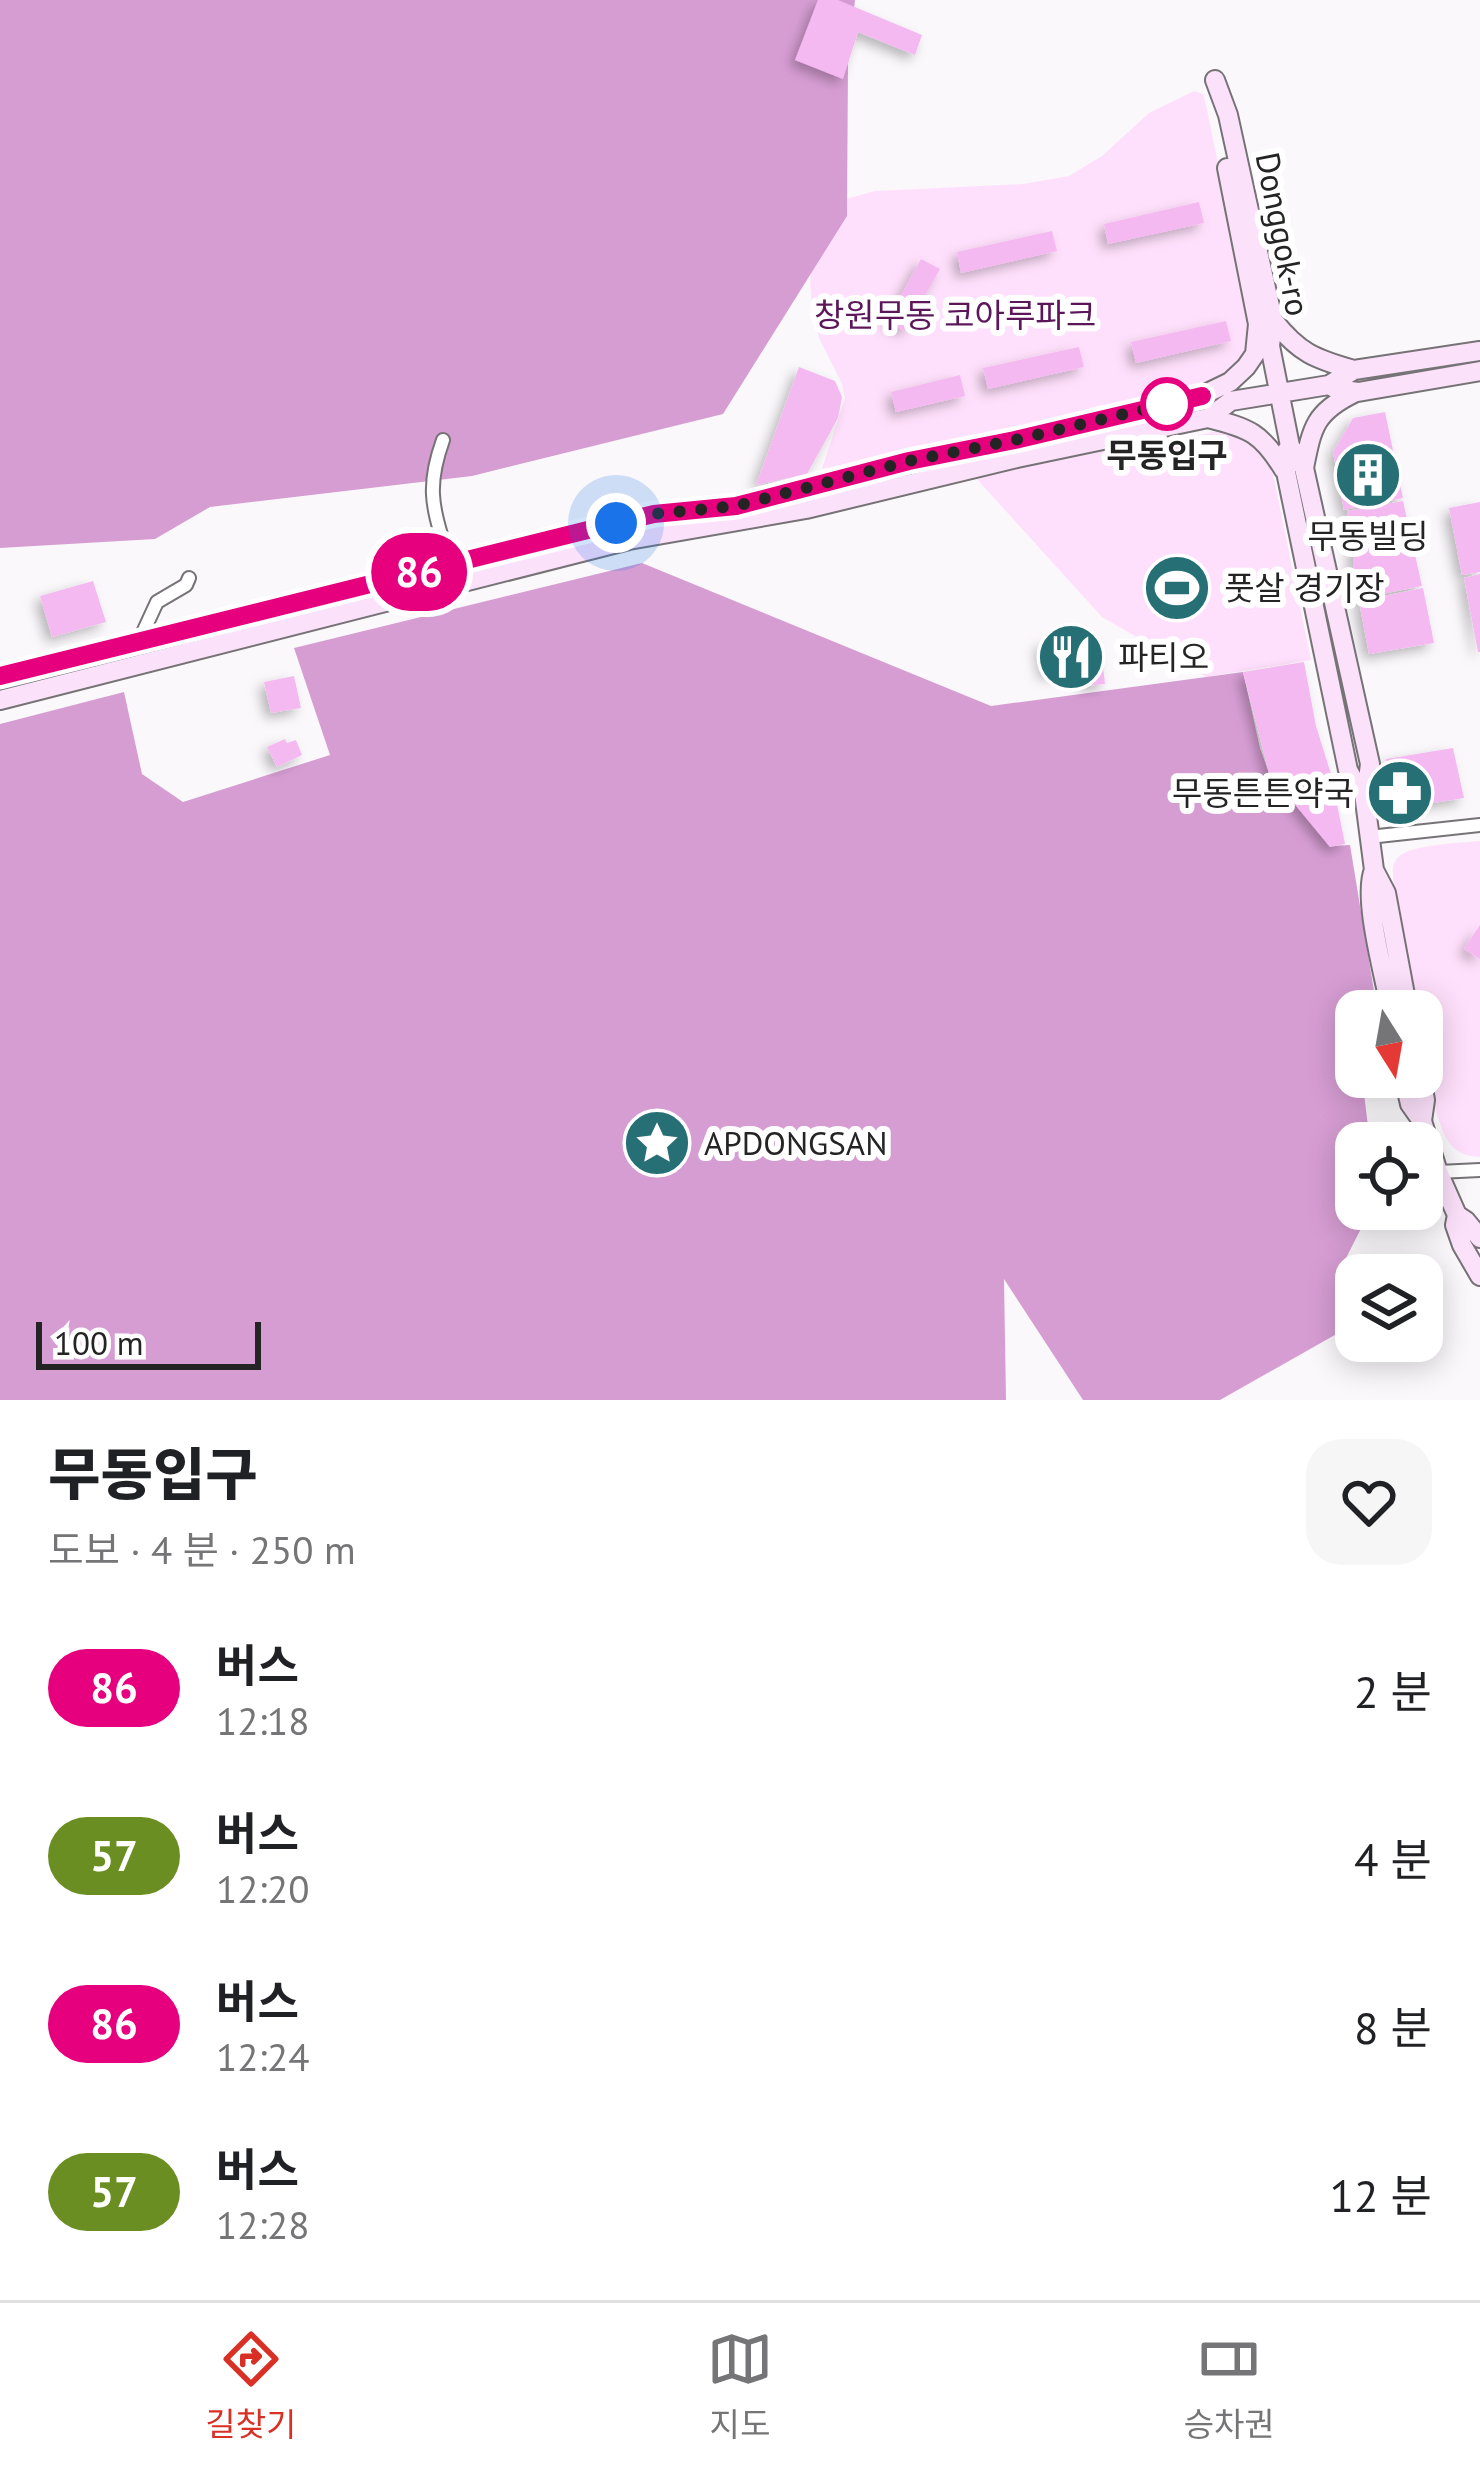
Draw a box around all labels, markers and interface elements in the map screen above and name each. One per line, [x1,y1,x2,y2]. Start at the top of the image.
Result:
street label: Donggok-ro [1247,149,1320,319]
park label: 창원무동 코아루파크 [814,293,1096,336]
marker: 무동입구 [1142,379,1192,429]
place label: 무동입구 [1106,433,1228,476]
building icon: 무동빌딩 [1333,440,1403,510]
your location [586,493,646,553]
place label: 무동빌딩 [1307,514,1429,557]
line badge: 86 [365,533,473,611]
text: 86 [395,544,443,599]
sports icon: 풋살 경기장 [1142,553,1212,623]
place label: 풋살 경기장 [1224,566,1385,609]
restaurant icon: 파티오 [1036,622,1106,692]
place label: 파티오 [1118,635,1209,678]
pharmacy icon: 무동튼튼약국 [1365,758,1435,828]
place label: 무동튼튼약국 [1172,771,1354,814]
north arrow [1335,990,1443,1098]
map controls [1335,990,1443,1362]
place icon: APDONGSAN [622,1108,692,1178]
place label: APDONGSAN [704,1121,887,1164]
button: locate [1335,1122,1443,1230]
button: layers [1335,1254,1443,1362]
scale bar [36,1316,261,1369]
text: 100 m [54,1321,144,1364]
text: 무동입구 [48,1437,258,1511]
button: heart [1306,1439,1432,1565]
text: 도보 · 4 분 · 250 m [48,1524,356,1575]
text: 버스 [216,1636,299,1694]
text: 86 [90,1660,138,1715]
text: 2 분 [1354,1662,1432,1720]
text: 12:18 [216,1695,310,1746]
text: 버스 [216,1804,299,1862]
text: 57 [90,1828,138,1883]
text: 4 분 [1354,1830,1432,1888]
text: 12:20 [216,1863,310,1914]
text: 버스 [216,1972,299,2030]
text: 86 [90,1996,138,2051]
text: 8 분 [1354,1998,1432,2056]
text: 12:24 [216,2031,310,2082]
text: 버스 [216,2140,299,2198]
text: 57 [90,2164,138,2219]
text: 12 분 [1330,2166,1432,2224]
text: 12:28 [216,2199,310,2250]
tab: 길찾기 [205,2326,296,2446]
tab: 지도 [707,2326,773,2446]
tab: 승차권 [1184,2326,1275,2446]

